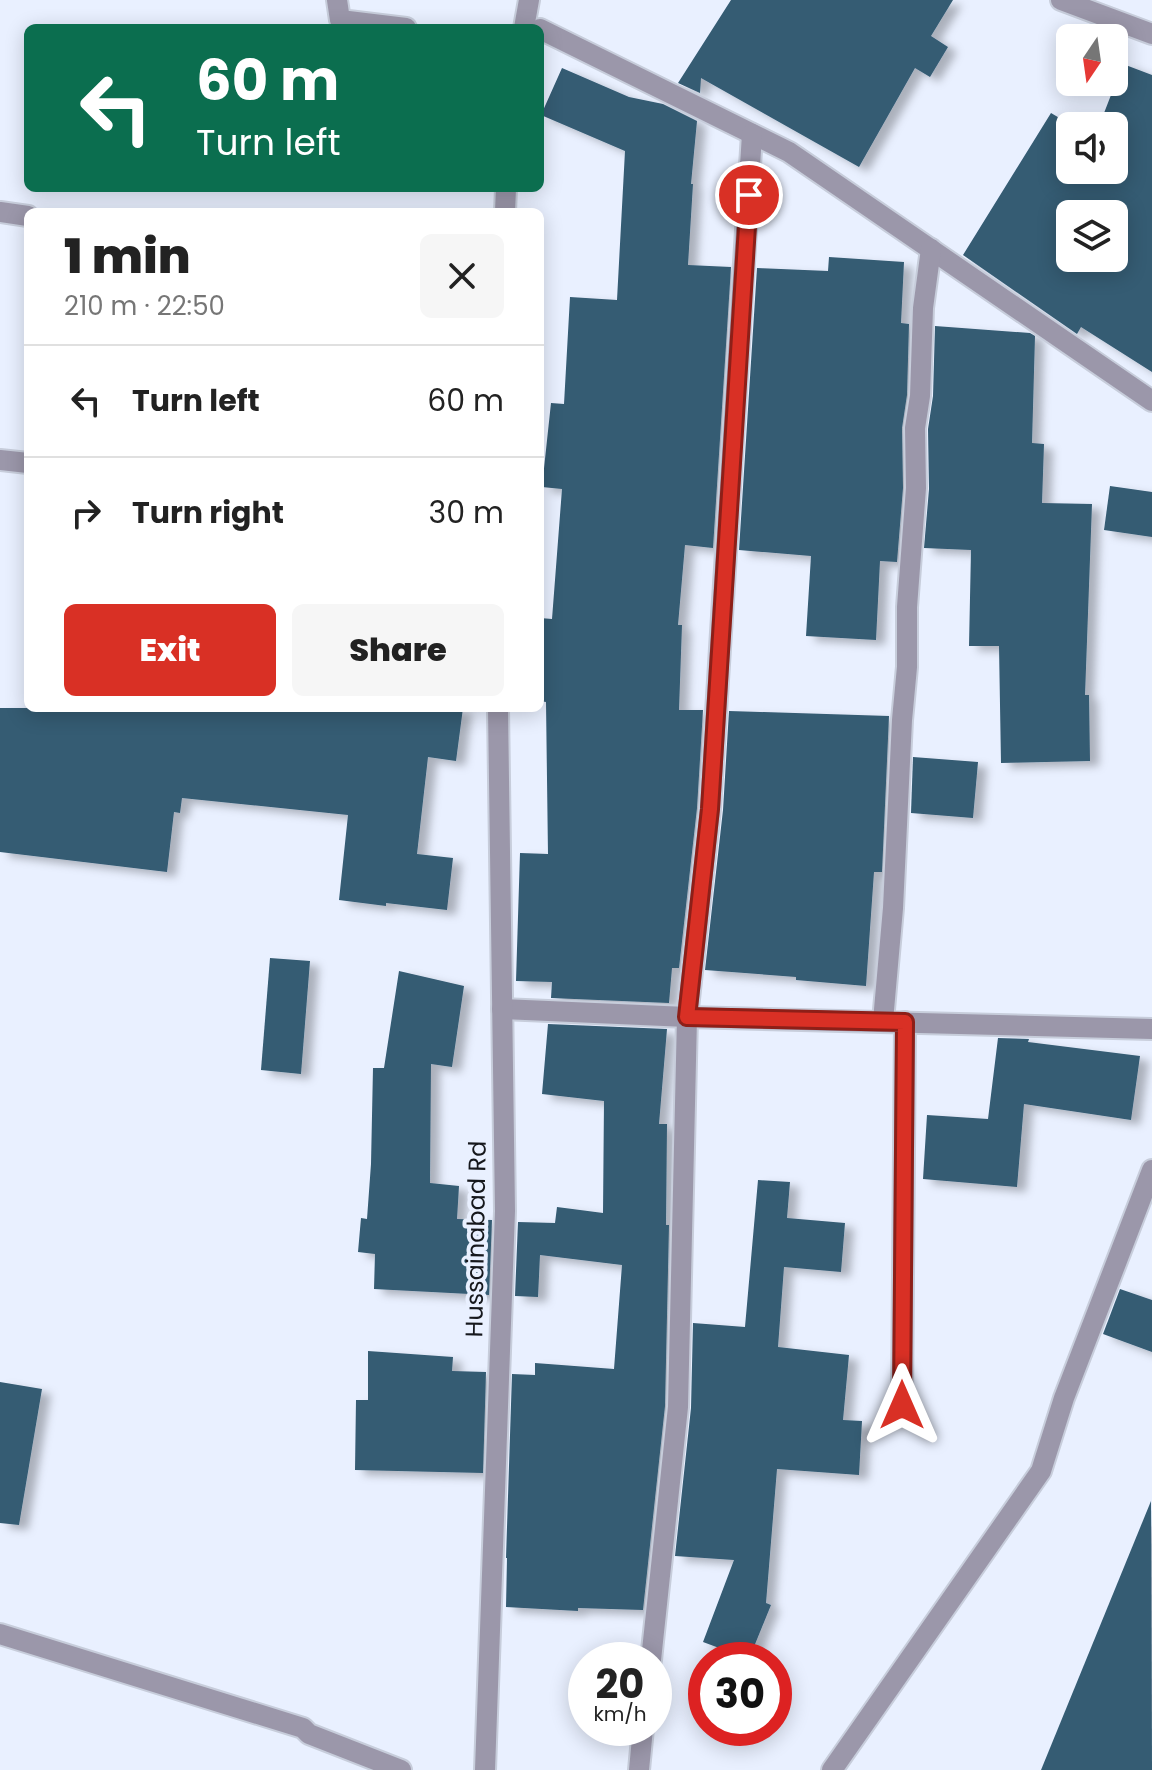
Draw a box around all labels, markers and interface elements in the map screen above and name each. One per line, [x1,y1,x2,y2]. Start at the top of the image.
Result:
north arrow [1056,24,1128,96]
map controls [1056,24,1128,272]
text: 60 m [196,41,339,120]
icon: left [64,56,168,160]
button: sound [1056,112,1128,184]
text: Turn left [196,117,341,168]
pin [715,161,783,229]
icon: arrive [727,173,771,217]
button: layers [1056,200,1128,272]
text: 1 min [64,223,191,290]
button: close [420,234,504,318]
text: 210 m · 22:50 [64,288,225,324]
icon: left [64,379,108,423]
text: Turn left [132,379,260,422]
text: 60 m [427,379,504,422]
icon: right [64,491,108,535]
text: Turn right [132,491,284,534]
text: 30 m [429,491,504,534]
button: Exit [64,604,276,696]
button: Share [292,604,504,696]
street label: Hussainabad Rd [457,1140,494,1338]
position arrow [860,1363,944,1447]
speed limit sign: 30 [688,1642,792,1746]
text: 20 [596,1656,644,1712]
text: km/h [593,1700,647,1728]

